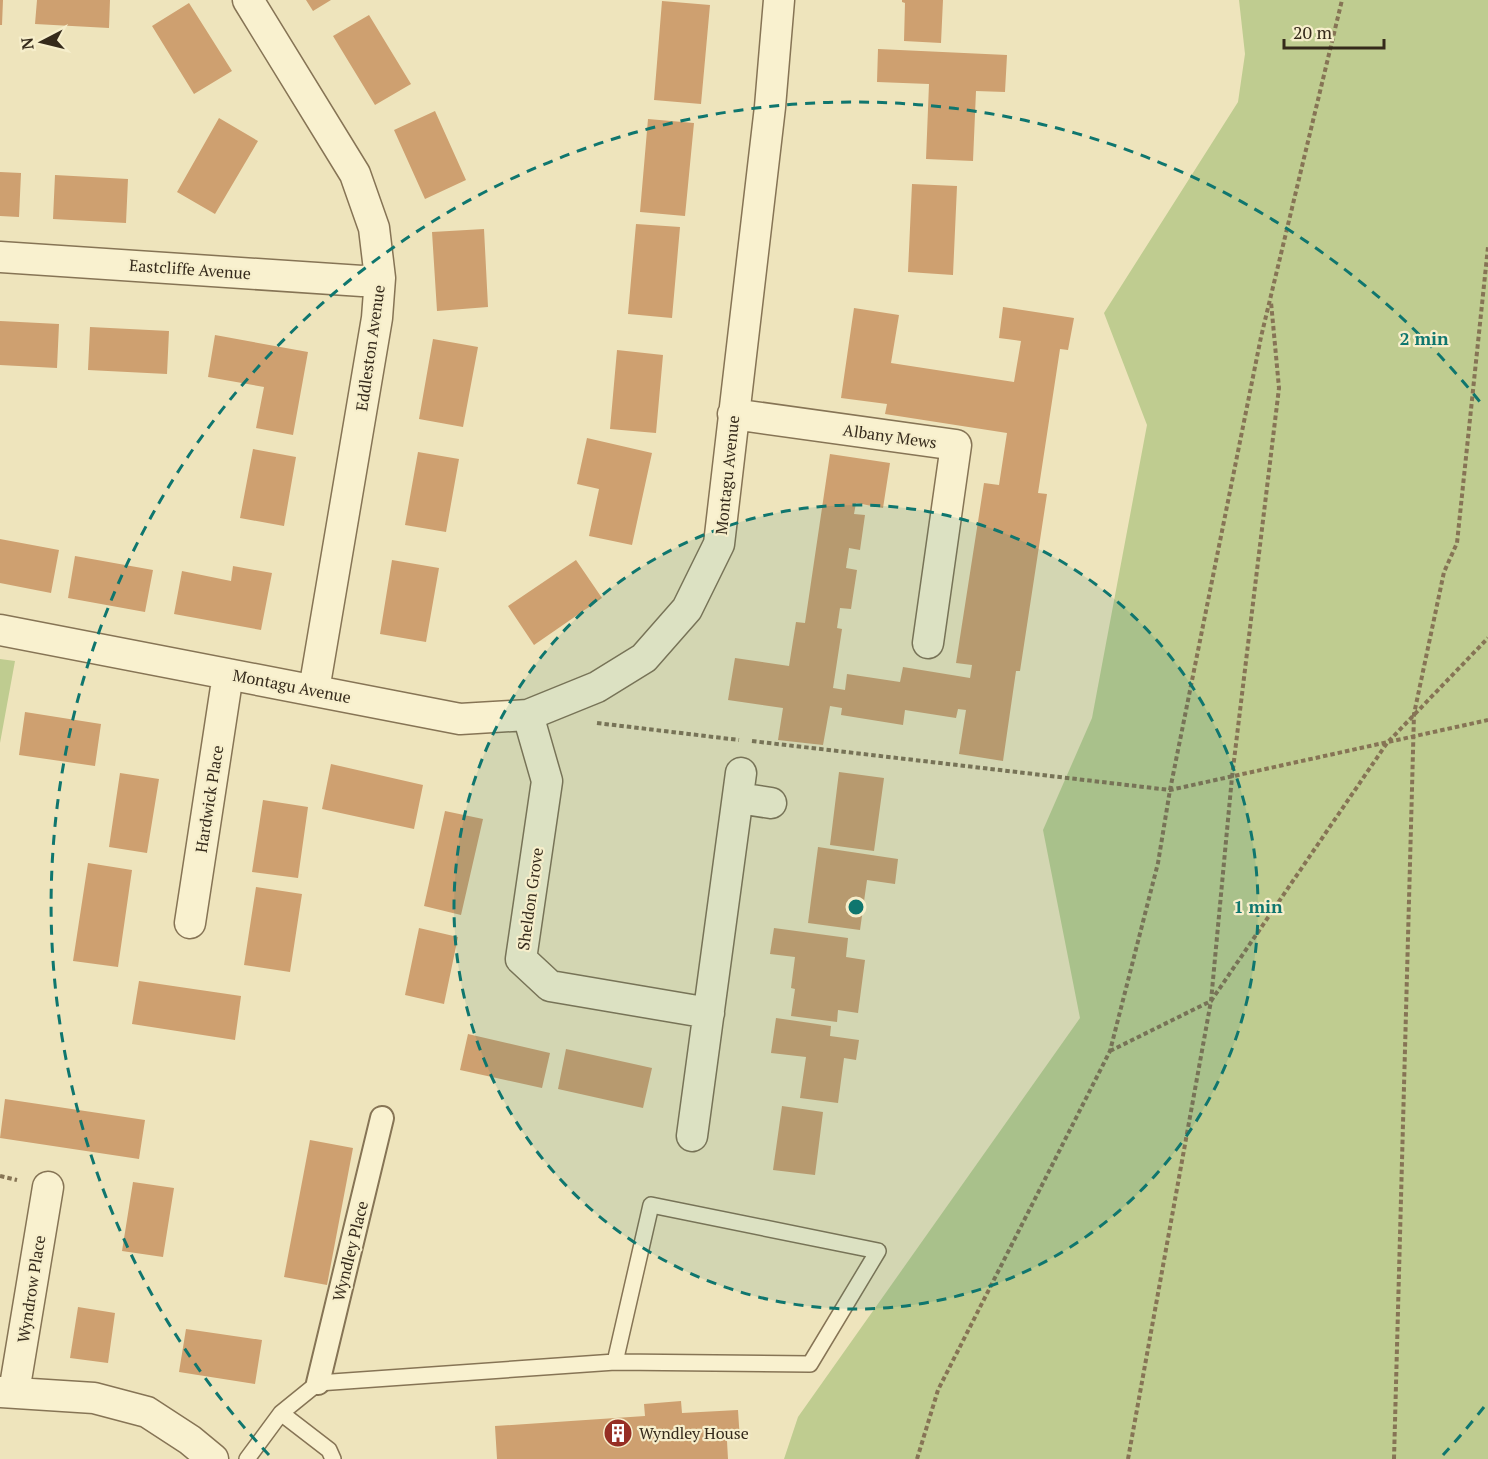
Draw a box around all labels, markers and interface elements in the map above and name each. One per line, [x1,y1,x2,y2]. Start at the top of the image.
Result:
north arrow [12,12,72,72]
scale bar [1284,12,1384,50]
text: 20 m [1293,20,1333,44]
text: N [15,36,39,51]
street label: Eastcliffe Avenue [128,254,252,284]
street label: Eddleston Avenue [350,284,390,412]
text: 2 min [1399,326,1449,350]
street label: Montagu Avenue [710,414,744,536]
street label: Albany Mews [842,419,938,453]
street label: Montagu Avenue [231,664,353,708]
street label: Hardwick Place [190,744,228,854]
street label: Sheldon Grove [512,846,548,952]
text: 1 min [1233,894,1283,918]
centre of rings [846,897,866,917]
street label: Wyndley Place [327,1198,373,1304]
street label: Wyndrow Place [12,1234,50,1344]
building icon: Wyndley House [602,1417,634,1449]
place label: Wyndley House [639,1422,749,1444]

